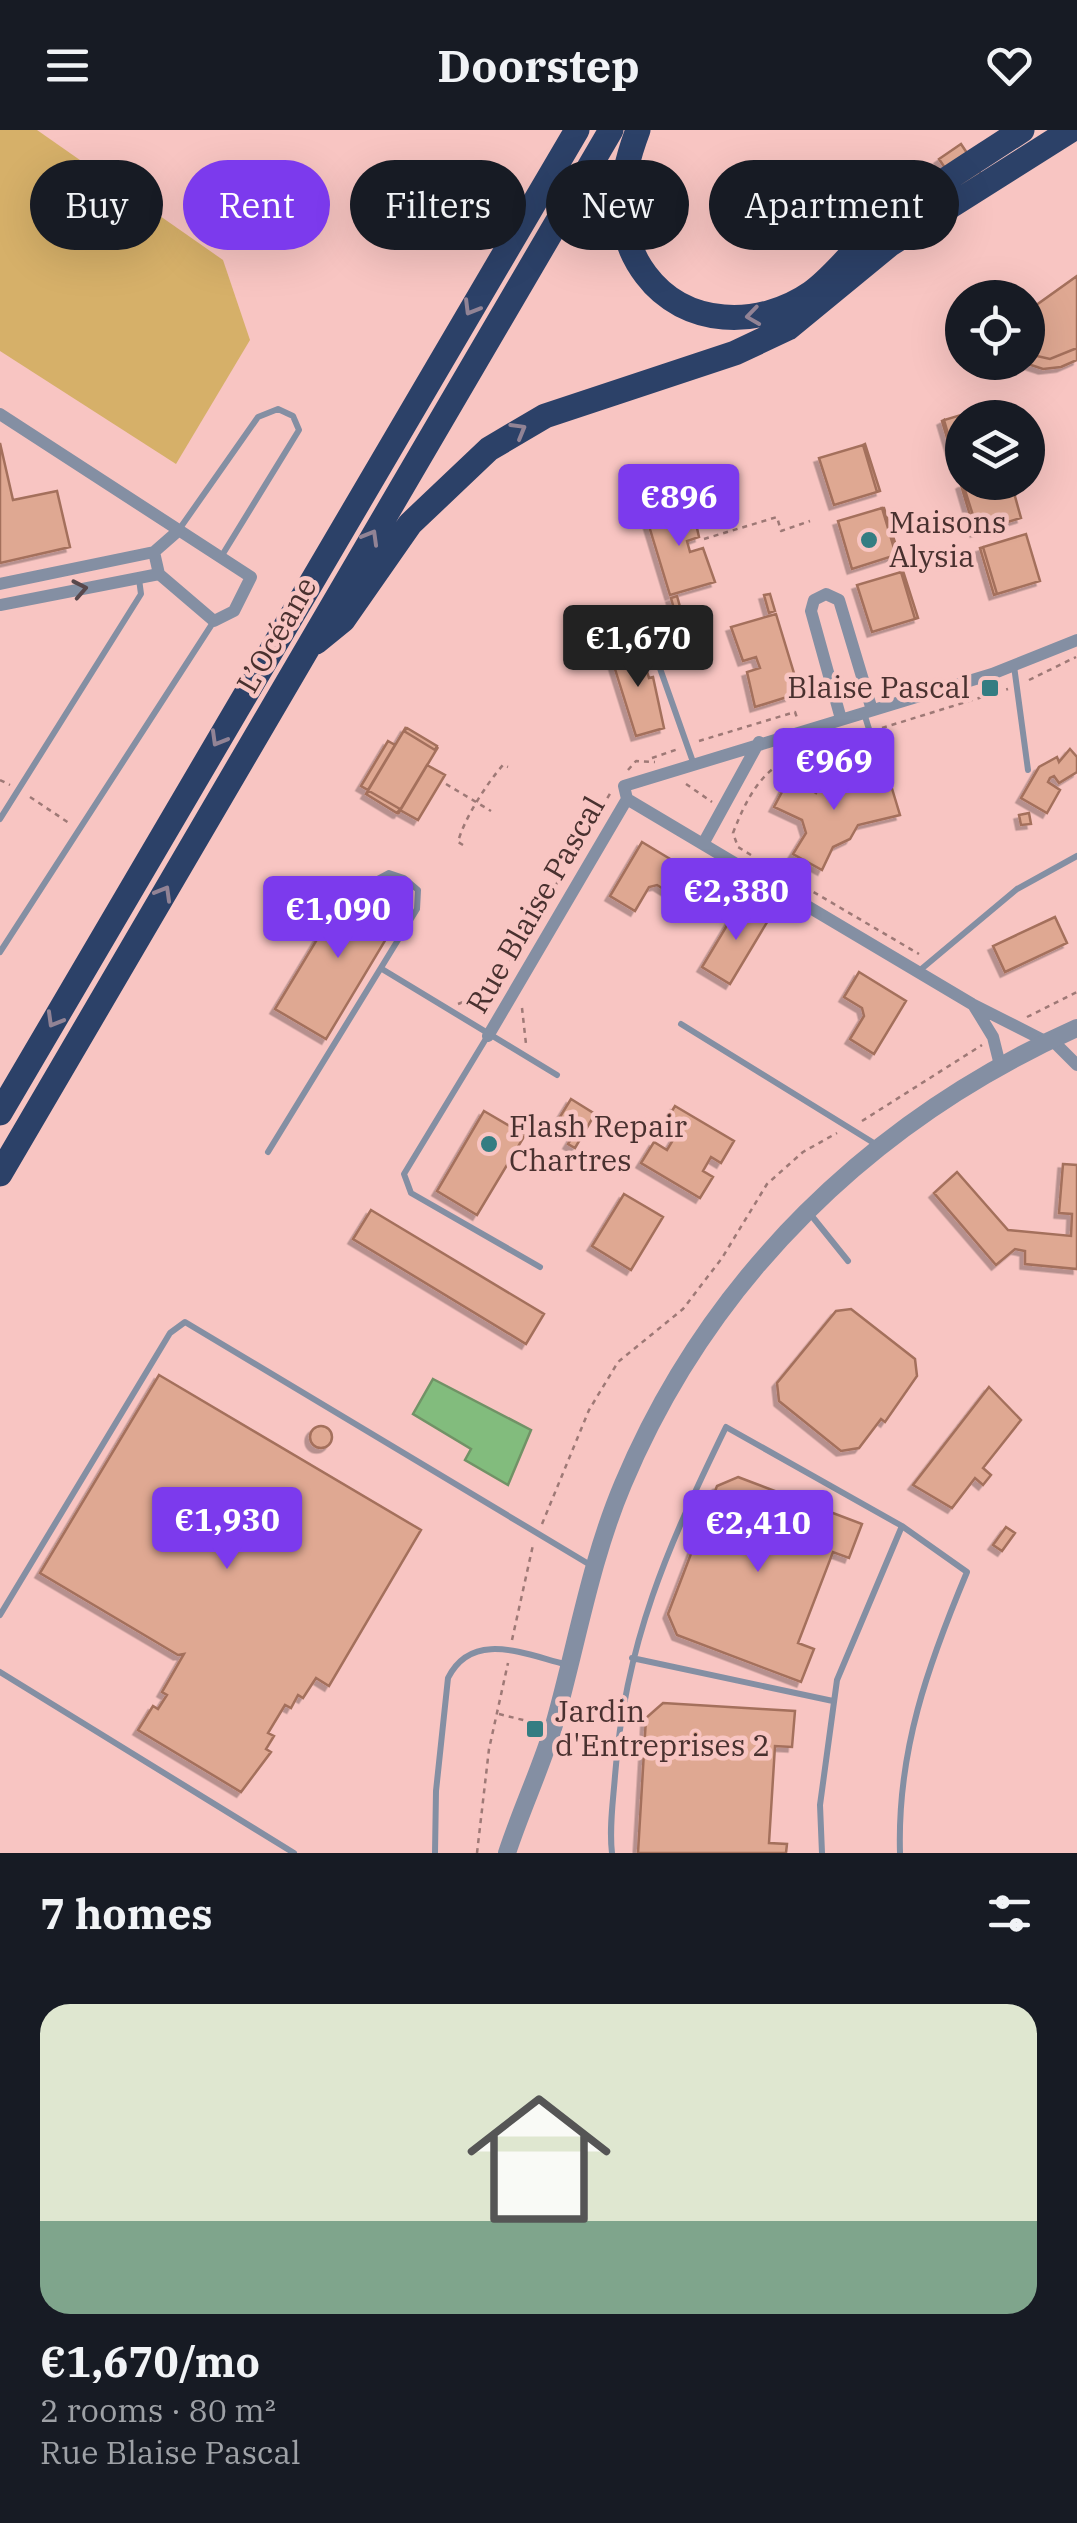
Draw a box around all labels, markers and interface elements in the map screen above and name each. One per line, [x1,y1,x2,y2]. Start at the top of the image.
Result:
text: Doorstep [437,36,640,94]
icon: menu [40,38,95,93]
icon: heart [982,38,1037,93]
chip: Buy [30,160,163,250]
chip: Rent [183,160,330,250]
chip: Filters [350,160,526,250]
chip: New [546,160,689,250]
chip: Apartment [709,160,959,250]
map controls [945,280,1045,500]
button: locate [945,280,1045,380]
one-way arrow [464,297,483,315]
one-way arrow [745,304,762,325]
button: layers [945,400,1045,500]
one-way arrow [508,423,526,442]
pin: €896 [620,464,738,549]
text: €896 [640,475,718,517]
place label: Maisons Alysia [889,502,1006,575]
marker: Maisons Alysia [858,529,880,551]
one-way arrow [359,530,378,548]
street label: L’Océane [227,569,324,699]
one-way arrow [71,580,88,601]
pin: €1,670 [557,605,719,690]
text: €1,670 [585,616,691,658]
place label: Blaise Pascal [787,667,970,706]
marker: Blaise Pascal [979,677,1001,699]
one-way arrow [211,728,231,746]
pin: €969 [775,728,893,813]
text: €969 [795,739,873,781]
street label: Rue Blaise Pascal [457,789,613,1020]
pin: €2,380 [655,858,817,943]
text: €2,380 [683,869,789,911]
pin: €1,090 [257,876,419,961]
one-way arrow [152,886,171,904]
text: €1,090 [285,887,391,929]
one-way arrow [47,1009,67,1027]
place label: Flash Repair Chartres [509,1106,687,1179]
marker: Flash Repair Chartres [478,1133,500,1155]
pin: €1,930 [146,1487,308,1572]
pin: €2,410 [677,1490,839,1575]
text: €1,930 [174,1498,280,1540]
text: €2,410 [705,1501,811,1543]
place label: Jardin d'Entreprises 2 [555,1691,770,1764]
marker: Jardin d'Entreprises 2 [524,1718,546,1740]
text: 7 homes [40,1886,213,1941]
icon: filters [982,1886,1037,1941]
icon: home [449,2069,629,2249]
text: €1,670/mo [40,2334,260,2389]
text: 2 rooms · 80 m² [40,2389,276,2431]
text: Rue Blaise Pascal [40,2431,301,2473]

